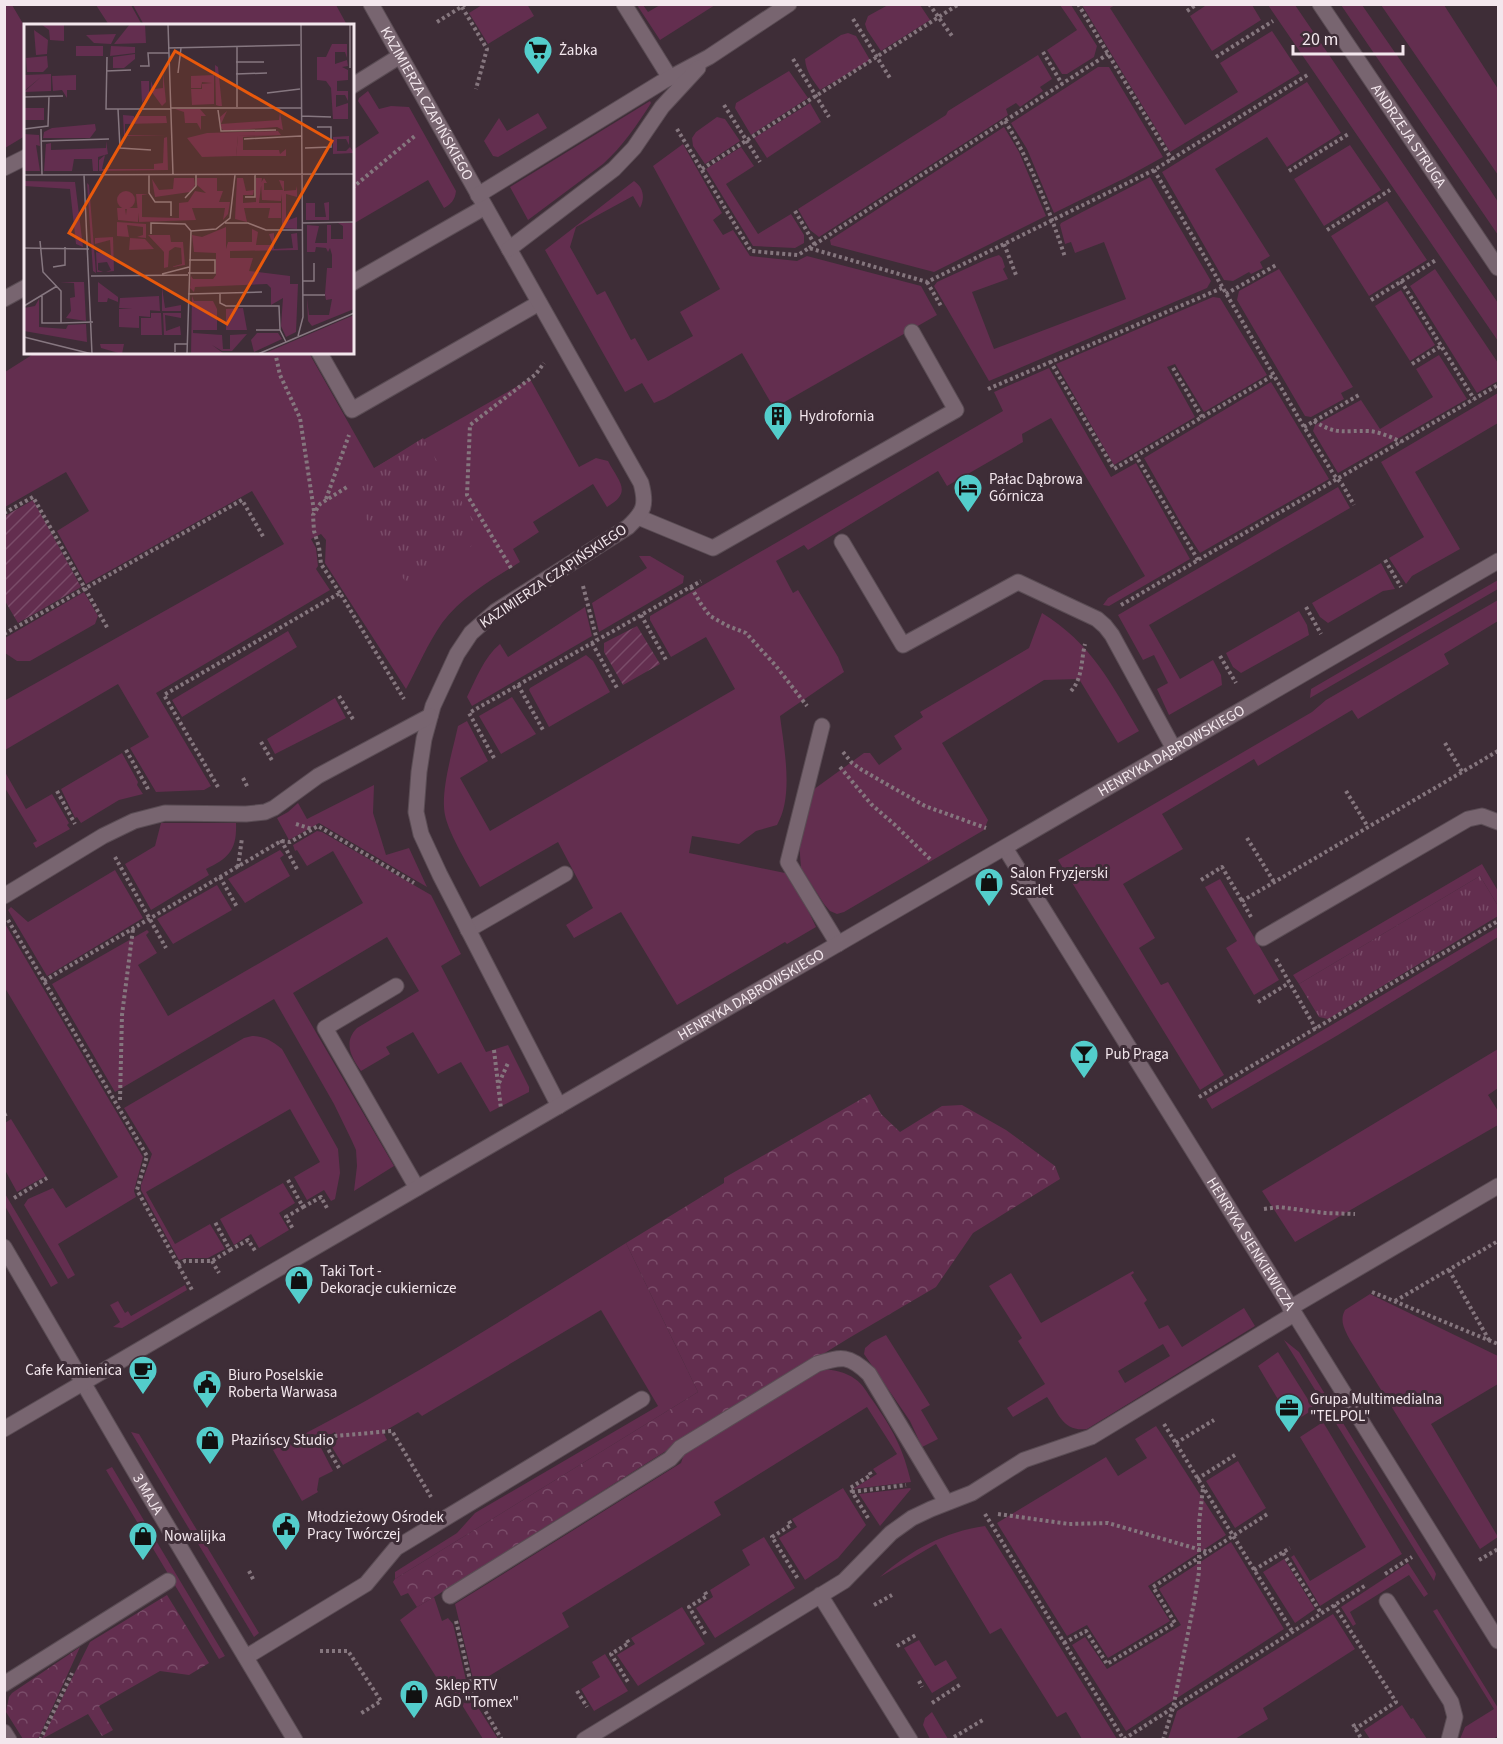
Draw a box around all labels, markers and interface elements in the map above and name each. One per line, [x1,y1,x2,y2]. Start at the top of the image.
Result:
scale bar [1293,18,1402,56]
street label: KAZIMIERZA CZAPIŃSKIEGO [375,23,478,184]
inset map [24,24,354,354]
text: 20 m [1302,27,1338,52]
supermarket icon: Żabka [522,34,554,76]
place label: Żabka [559,40,598,61]
street label: ANDRZEJA STRUGA [1366,80,1452,193]
building icon: Hydrofornia [762,400,794,442]
place label: Hydrofornia [799,406,874,427]
place label: Pałac Dąbrowa Górnicza [989,469,1083,507]
hotel icon: Pałac Dąbrowa Górnicza [952,472,984,514]
street label: KAZIMIERZA CZAPIŃSKIEGO [476,519,631,634]
street label: HENRYKA DĄBROWSKIEGO [1094,700,1249,802]
place label: Salon Fryzjerski Scarlet [1010,863,1108,901]
shop icon: Salon Fryzjerski Scarlet [973,866,1005,908]
street label: HENRYKA DĄBROWSKIEGO [674,944,828,1046]
bar icon: Pub Praga [1068,1038,1100,1080]
place label: Pub Praga [1105,1044,1169,1065]
street label: HENRYKA SIENKIEWICZA [1201,1173,1300,1315]
place label: Taki Tort - Dekoracje cukiernicze [320,1261,457,1299]
shop icon: Taki Tort - Dekoracje cukiernicze [283,1264,315,1306]
cafe icon: Cafe Kamienica [127,1354,159,1396]
place label: Cafe Kamienica [25,1360,122,1381]
place label: Biuro Poselskie Roberta Warwasa [228,1365,337,1403]
public building icon: Biuro Poselskie Roberta Warwasa [191,1368,223,1410]
place label: Grupa Multimedialna "TELPOL" [1310,1389,1442,1427]
office icon: Grupa Multimedialna "TELPOL" [1273,1392,1305,1434]
shop icon: Płazińscy Studio [194,1424,226,1466]
place label: Płazińscy Studio [231,1430,334,1451]
street label: 3 MAJA [127,1470,169,1520]
place label: Młodzieżowy Ośrodek Pracy Twórczej [307,1507,445,1545]
public building icon: Młodzieżowy Ośrodek Pracy Twórczej [270,1510,302,1552]
shop icon: Nowalijka [127,1520,159,1562]
place label: Nowalijka [164,1526,226,1547]
place label: Sklep RTV AGD "Tomex" [435,1675,519,1713]
shop icon: Sklep RTV AGD "Tomex" [398,1678,430,1720]

